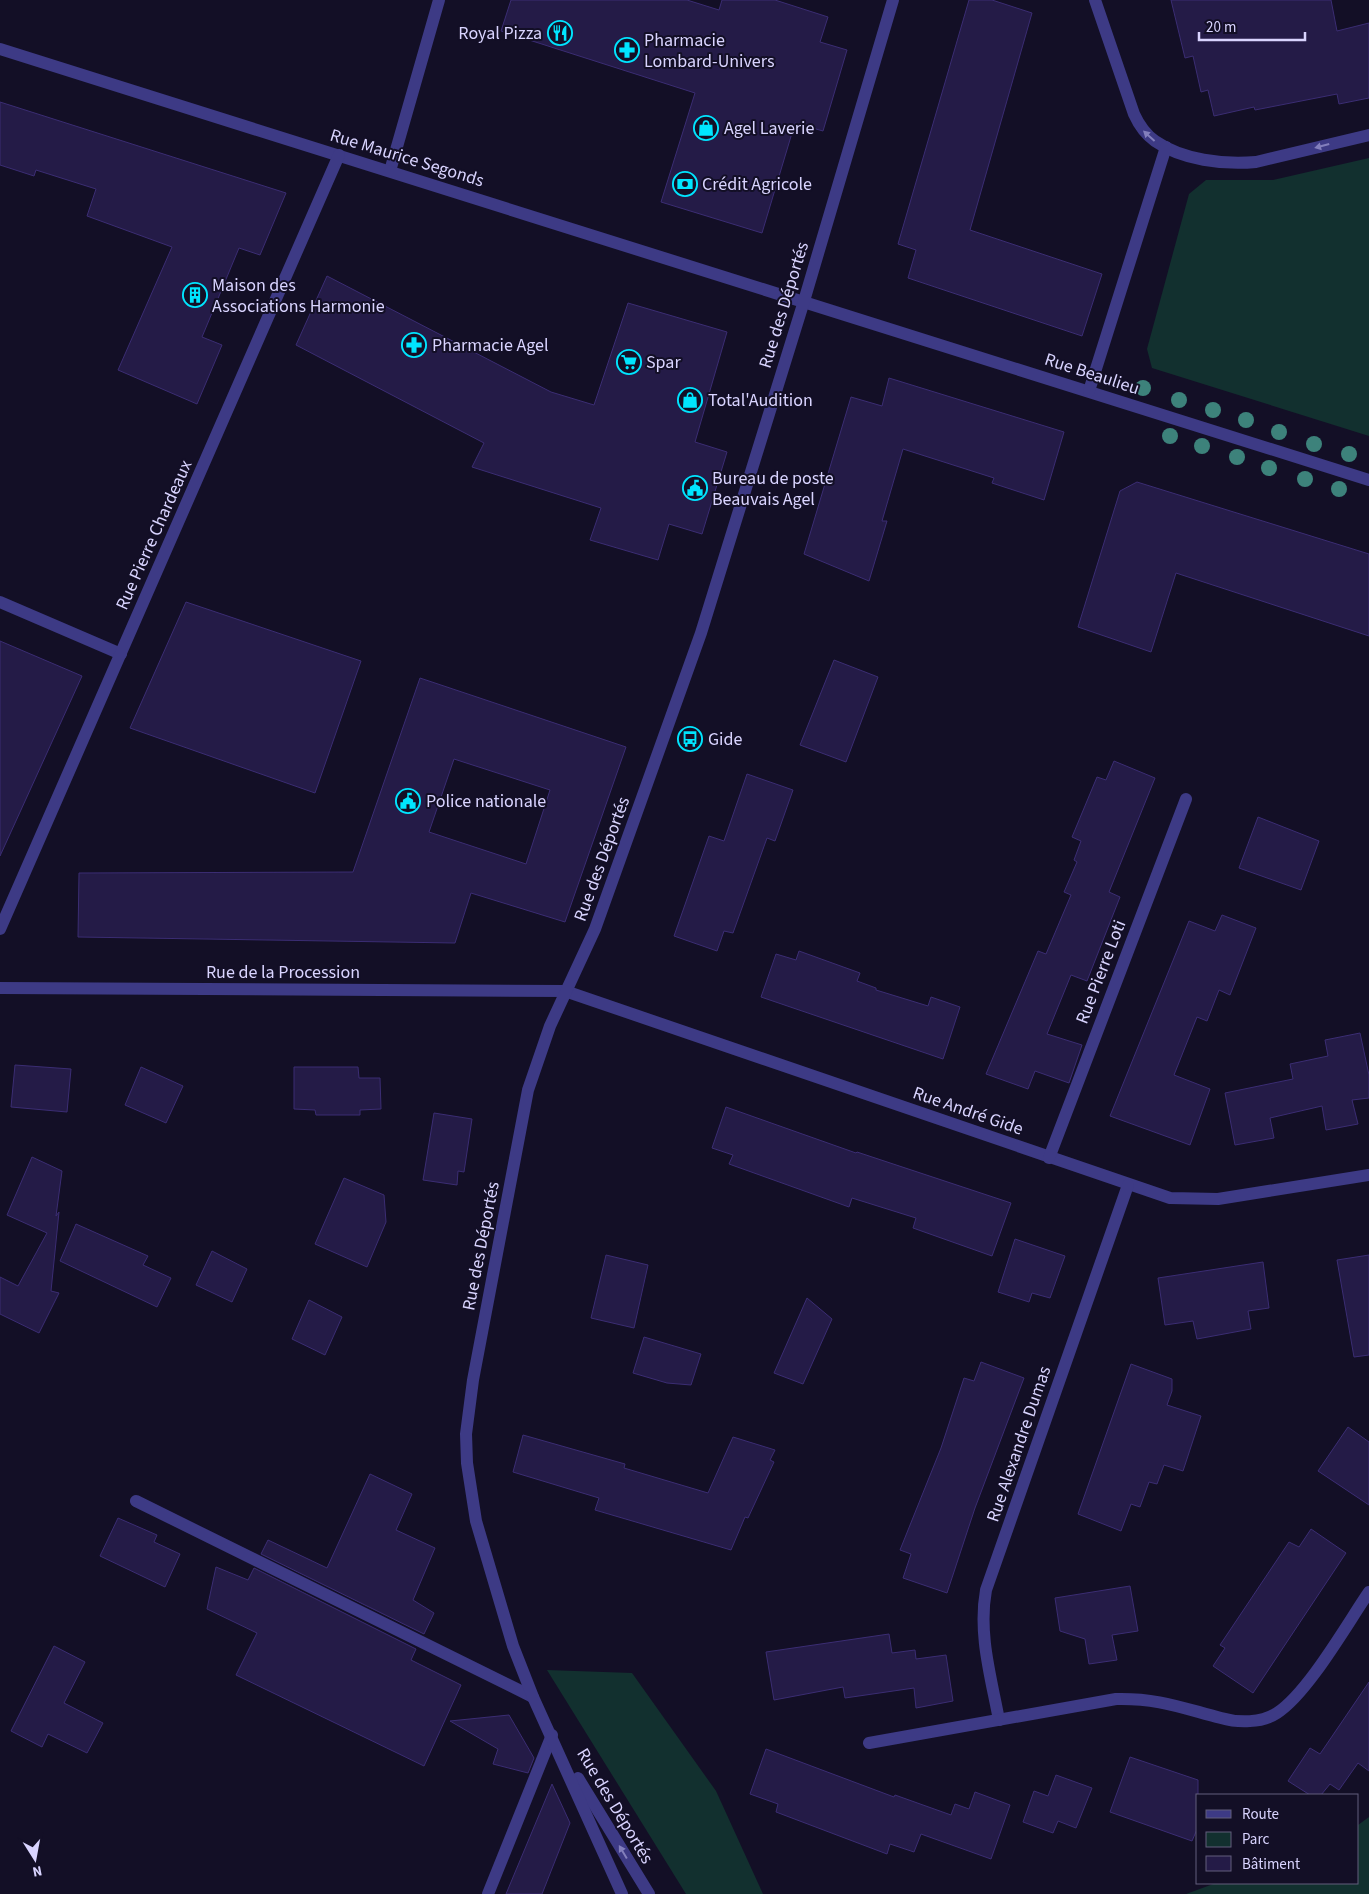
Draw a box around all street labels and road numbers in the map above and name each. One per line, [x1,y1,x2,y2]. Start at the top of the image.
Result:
street label: Rue Maurice Segonds [327,123,487,193]
street label: Rue des Déportés [753,239,815,371]
street label: Rue Beaulieu [1041,347,1143,401]
street label: Rue Pierre Chardeaux [110,456,198,614]
street label: Rue des Déportés [568,793,636,925]
street label: Rue Pierre Loti [1070,916,1132,1028]
street label: Rue de la Procession [206,960,360,985]
street label: Rue André Gide [909,1080,1027,1142]
street label: Rue des Déportés [456,1179,506,1313]
street label: Rue Alexandre Dumas [981,1363,1057,1525]
street label: Rue des Déportés [571,1743,659,1869]

